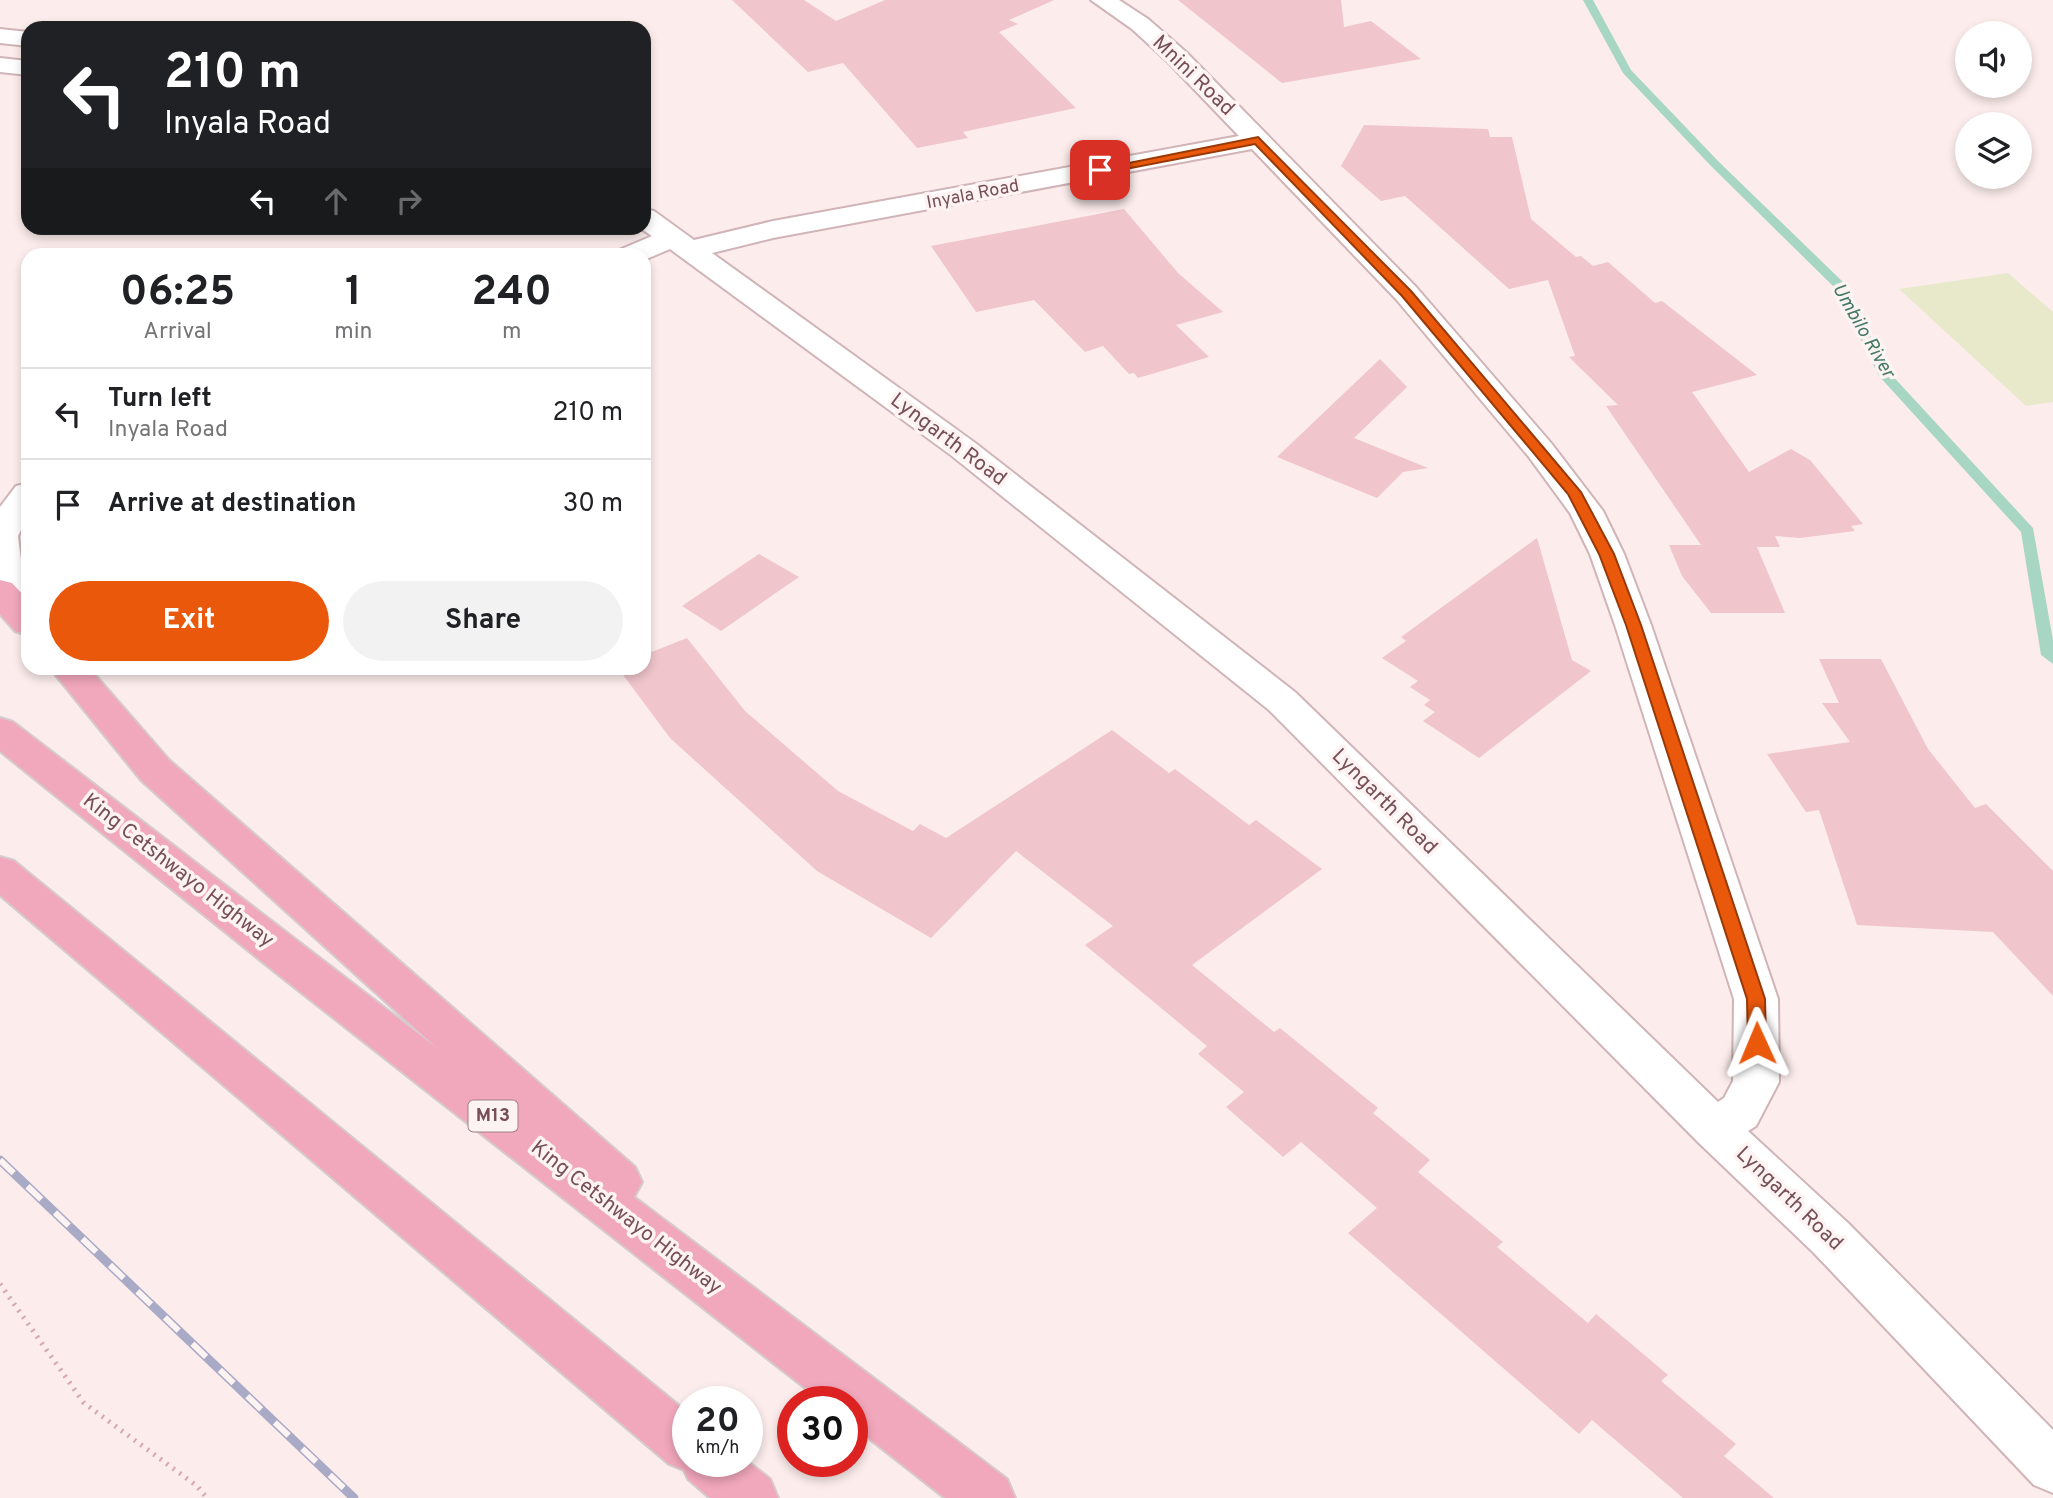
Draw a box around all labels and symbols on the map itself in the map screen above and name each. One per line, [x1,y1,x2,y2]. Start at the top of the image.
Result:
street label: Mnini Road [1146,30,1240,122]
pin [1070,140,1130,200]
street label: Inyala Road [925,175,1021,215]
water label: Umbilo River [1826,279,1901,384]
street label: Lyngarth Road [884,387,1012,493]
street label: Lyngarth Road [1325,743,1443,861]
street label: King Cetshwayo Highway [77,788,279,954]
position arrow [1720,1006,1794,1080]
road number: M13 [468,1100,518,1132]
street label: King Cetshwayo Highway [525,1135,727,1301]
street label: Lyngarth Road [1730,1141,1848,1257]
speed limit sign: 30 [777,1386,868,1477]

